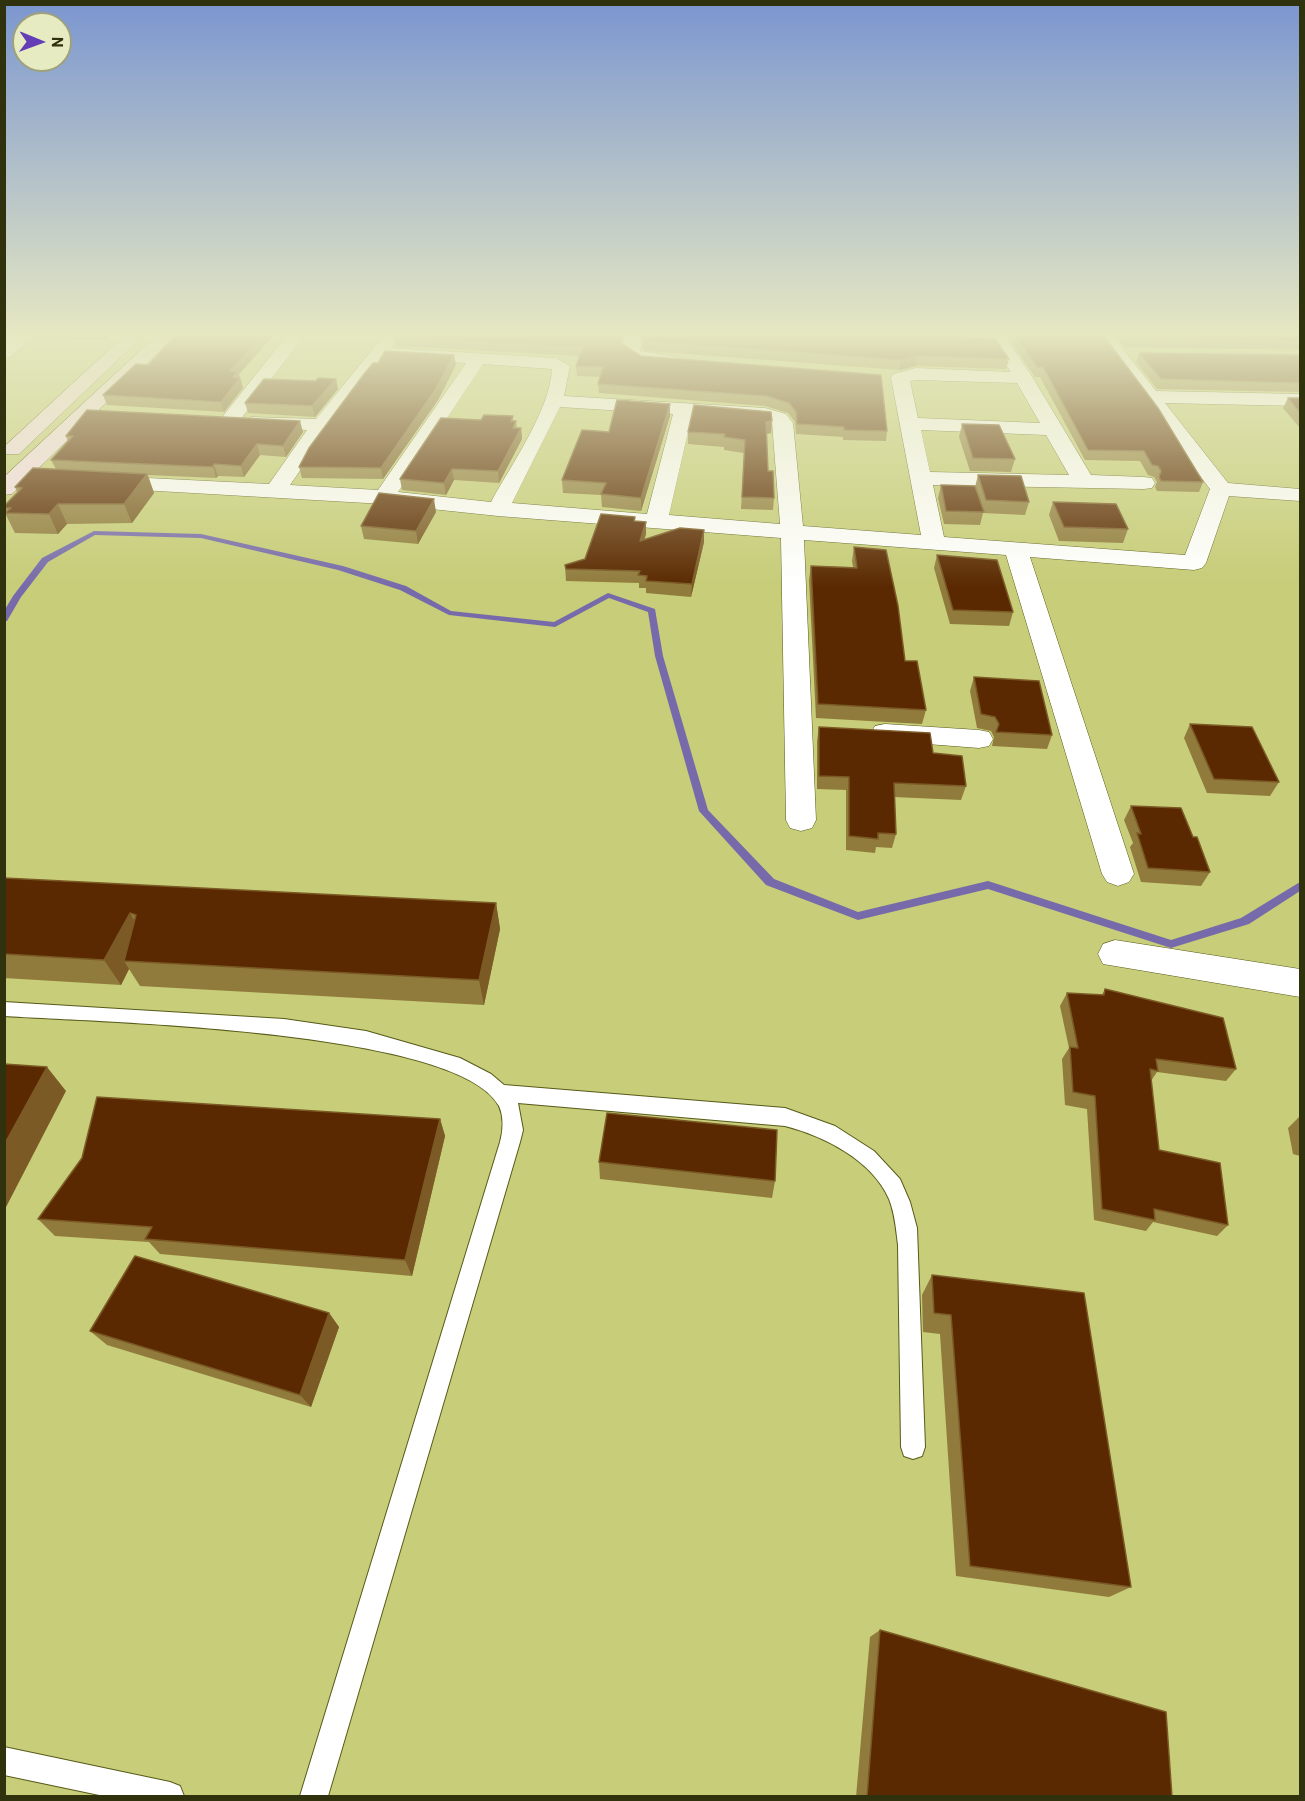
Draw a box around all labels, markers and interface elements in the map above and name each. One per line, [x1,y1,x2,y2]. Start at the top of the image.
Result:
north arrow [12,12,72,72]
text: N [49,37,68,48]

